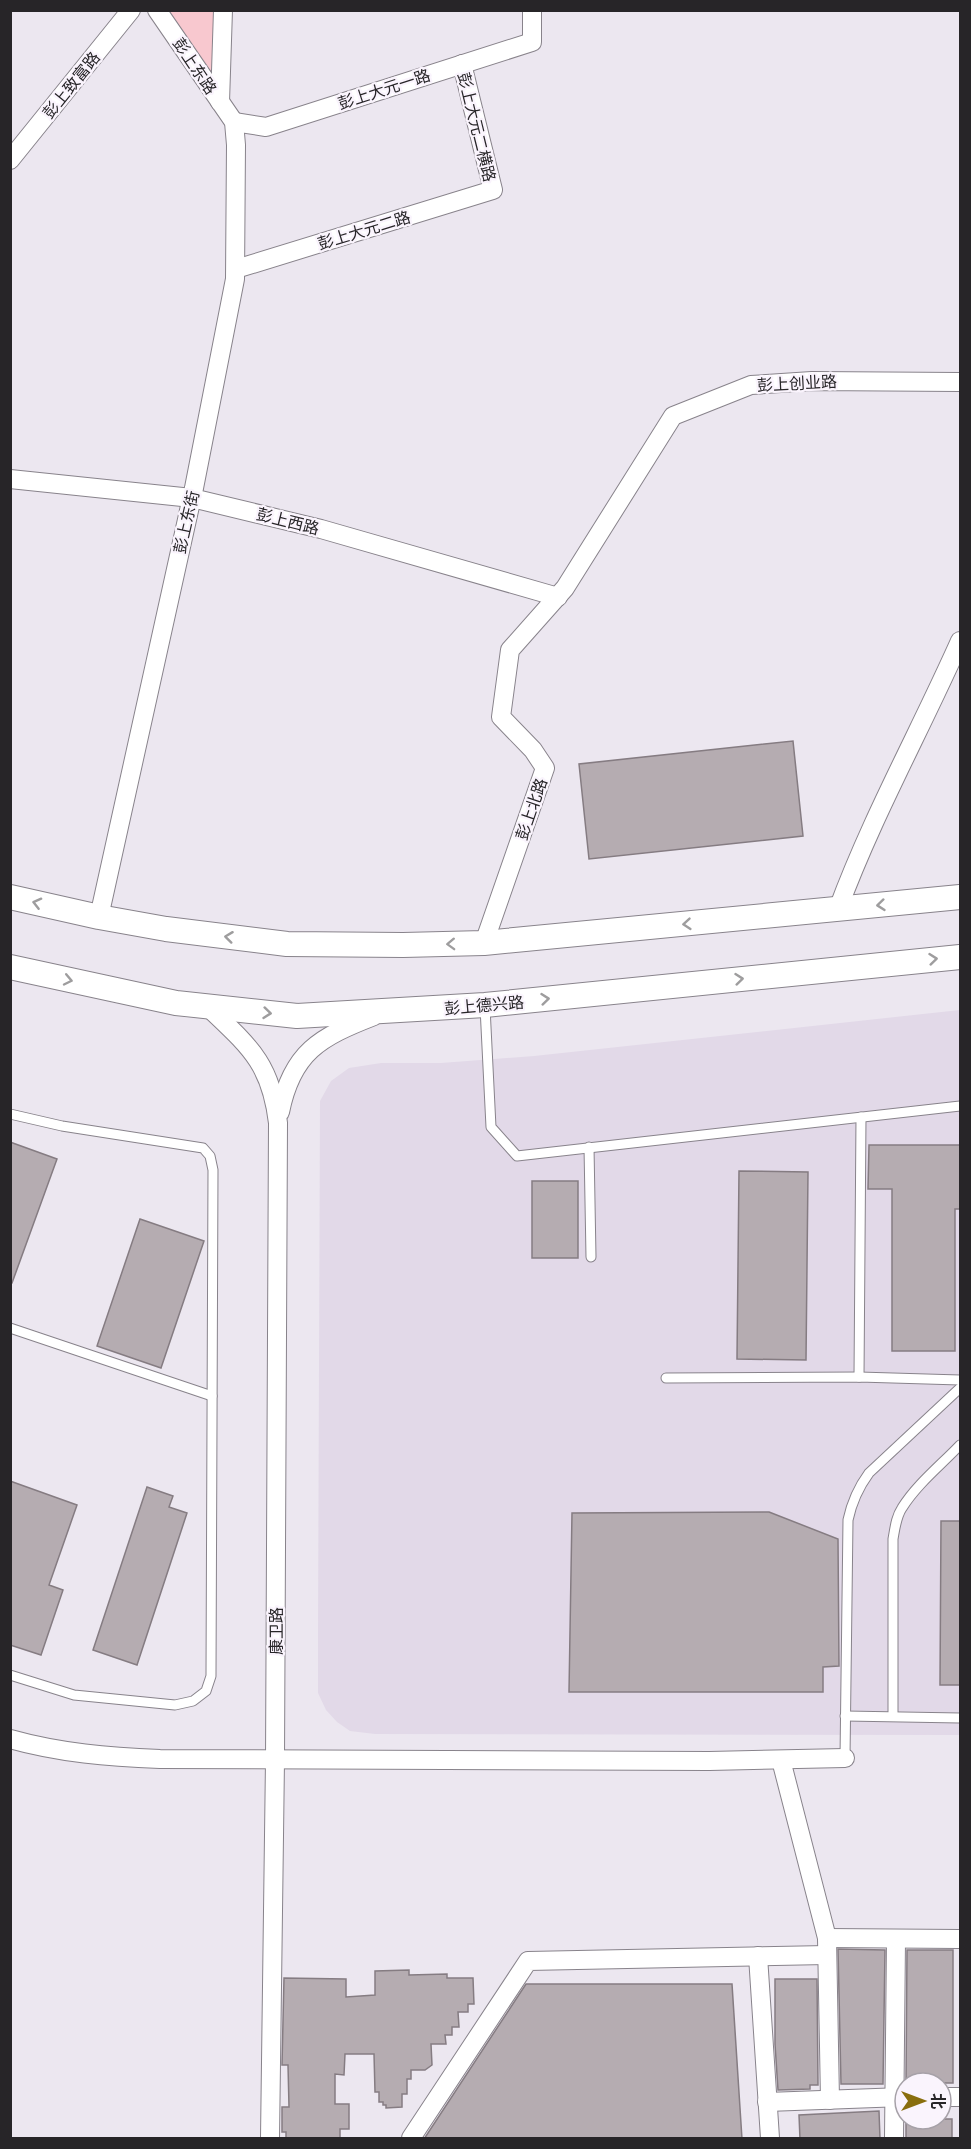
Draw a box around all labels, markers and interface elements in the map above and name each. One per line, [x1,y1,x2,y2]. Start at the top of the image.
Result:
street label: 彭上东路 [168,33,222,99]
street label: 彭上致富路 [37,47,105,123]
street label: 彭上大元一路 [335,64,433,114]
street label: 彭上大元二横路 [453,70,501,184]
street label: 彭上大元二路 [315,205,413,255]
street label: 彭上创业路 [756,370,838,396]
street label: 彭上东街 [168,488,204,556]
street label: 彭上西路 [254,503,322,539]
street label: 彭上北路 [510,775,552,843]
one-way arrow [33,898,43,911]
one-way arrow [877,899,886,911]
one-way arrow [683,917,692,930]
one-way arrow [225,931,234,944]
one-way arrow [447,937,456,950]
one-way arrow [928,954,937,966]
one-way arrow [62,973,72,986]
one-way arrow [734,973,743,986]
street label: 彭上德兴路 [443,991,525,1019]
one-way arrow [540,993,549,1006]
one-way arrow [262,1007,271,1019]
street label: 康卫路 [265,1607,287,1655]
north arrow [893,2071,953,2131]
text: 北 [927,2093,949,2109]

